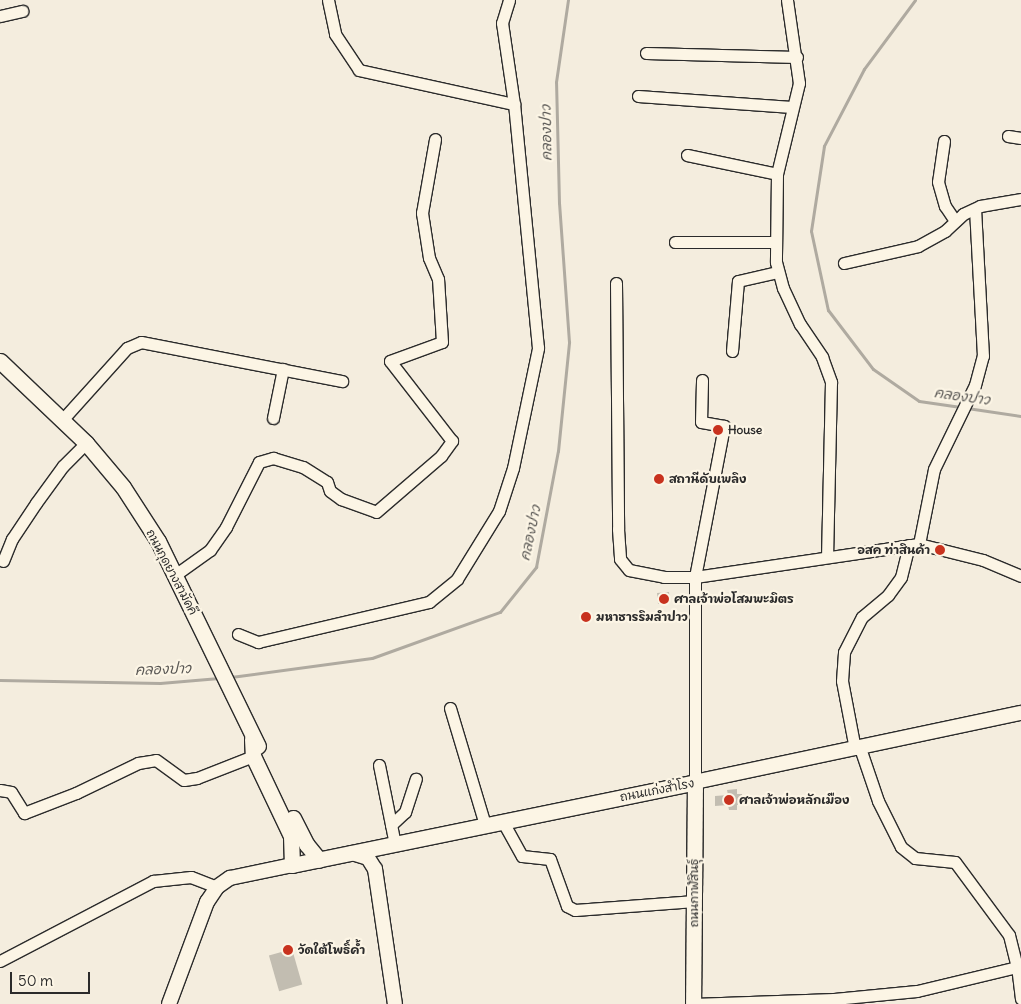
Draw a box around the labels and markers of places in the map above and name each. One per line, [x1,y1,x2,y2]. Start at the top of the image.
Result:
place label: House [728,423,762,437]
marker: House [712,424,724,436]
place label: สถานีดับเพลิง [669,472,746,486]
marker: สถานีดับเพลิง [653,473,665,485]
place label: อสค ท่าสินค้า [857,543,930,557]
marker: อสค ท่าสินค้า [934,544,946,556]
place label: ศาลเจ้าพ่อโสมพะมิตร [674,592,794,606]
marker: ศาลเจ้าพ่อโสมพะมิตร [658,593,670,605]
place label: มหาธารริมลำปาว [596,610,688,624]
marker: มหาธารริมลำปาว [580,611,592,623]
place label: ศาลเจ้าพ่อหลักเมือง [739,793,849,807]
marker: ศาลเจ้าพ่อหลักเมือง [723,794,735,806]
place label: วัดใต้โพธิ์คำ้ [298,943,365,957]
marker: วัดใต้โพธิ์คำ้ [282,944,294,956]

